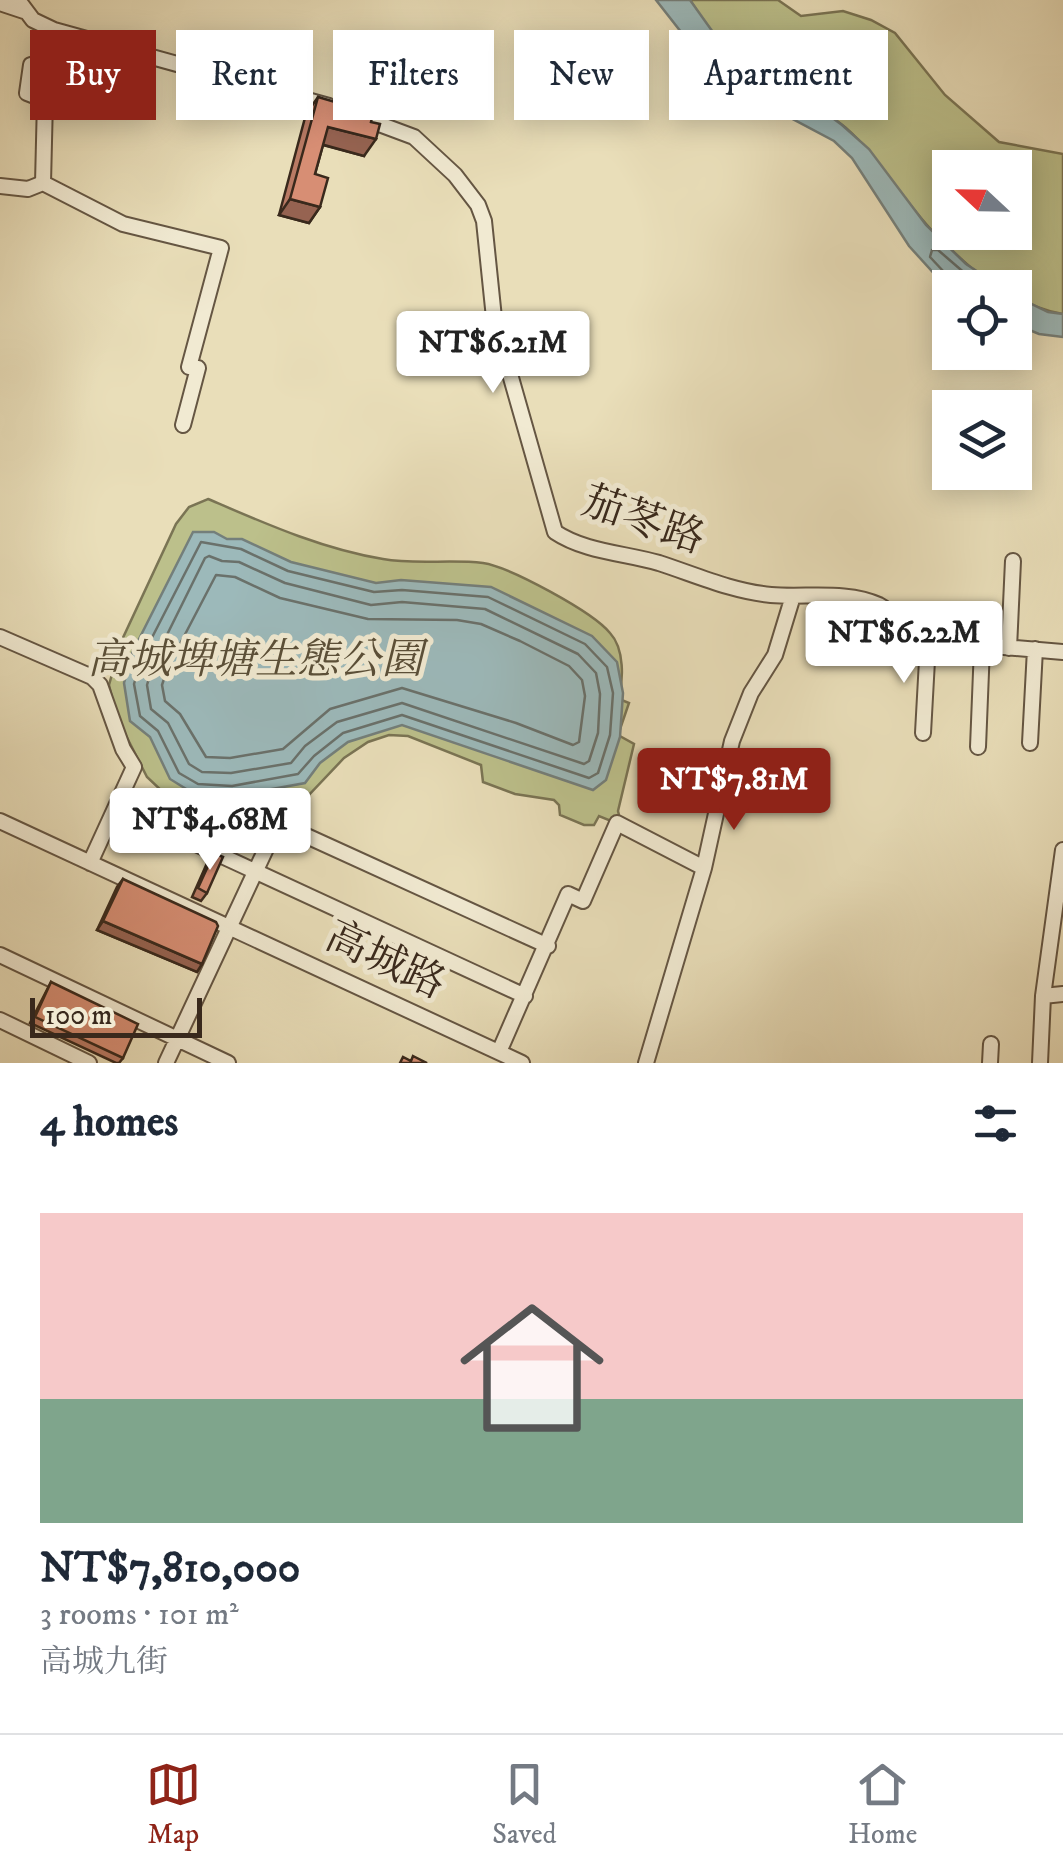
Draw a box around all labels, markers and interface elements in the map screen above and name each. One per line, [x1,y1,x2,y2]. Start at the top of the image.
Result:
chip: Buy [30,30,156,120]
chip: Rent [176,30,313,120]
chip: Filters [333,30,494,120]
chip: New [514,30,649,120]
chip: Apartment [669,30,888,120]
north arrow [932,150,1032,250]
map controls [932,150,1032,490]
button: locate [932,270,1032,370]
pin: NT$6.21M [390,311,596,396]
text: NT$6.21M [419,323,567,363]
button: layers [932,390,1032,490]
street label: 茄苳路 [575,476,711,566]
pin: NT$6.22M [801,601,1007,686]
text: NT$6.22M [828,613,980,653]
park label: 高城埤塘生態公園 [87,635,429,687]
pin: NT$7.81M [631,748,837,833]
text: NT$7.81M [659,760,809,800]
pin: NT$4.68M [107,788,313,873]
text: NT$4.68M [132,800,288,840]
street label: 高城路 [317,911,453,1011]
scale bar [30,993,202,1038]
text: 100 m [45,998,112,1033]
icon: filters [968,1096,1023,1151]
text: 4 homes [40,1097,178,1149]
icon: home [442,1278,622,1458]
text: NT$7,810,000 [40,1543,300,1595]
text: 3 rooms · 101 m² [40,1595,239,1635]
text: 高城九街 [40,1643,168,1683]
tab: Map [146,1757,201,1852]
tab: Saved [492,1757,557,1852]
tab: Home [848,1757,917,1852]

